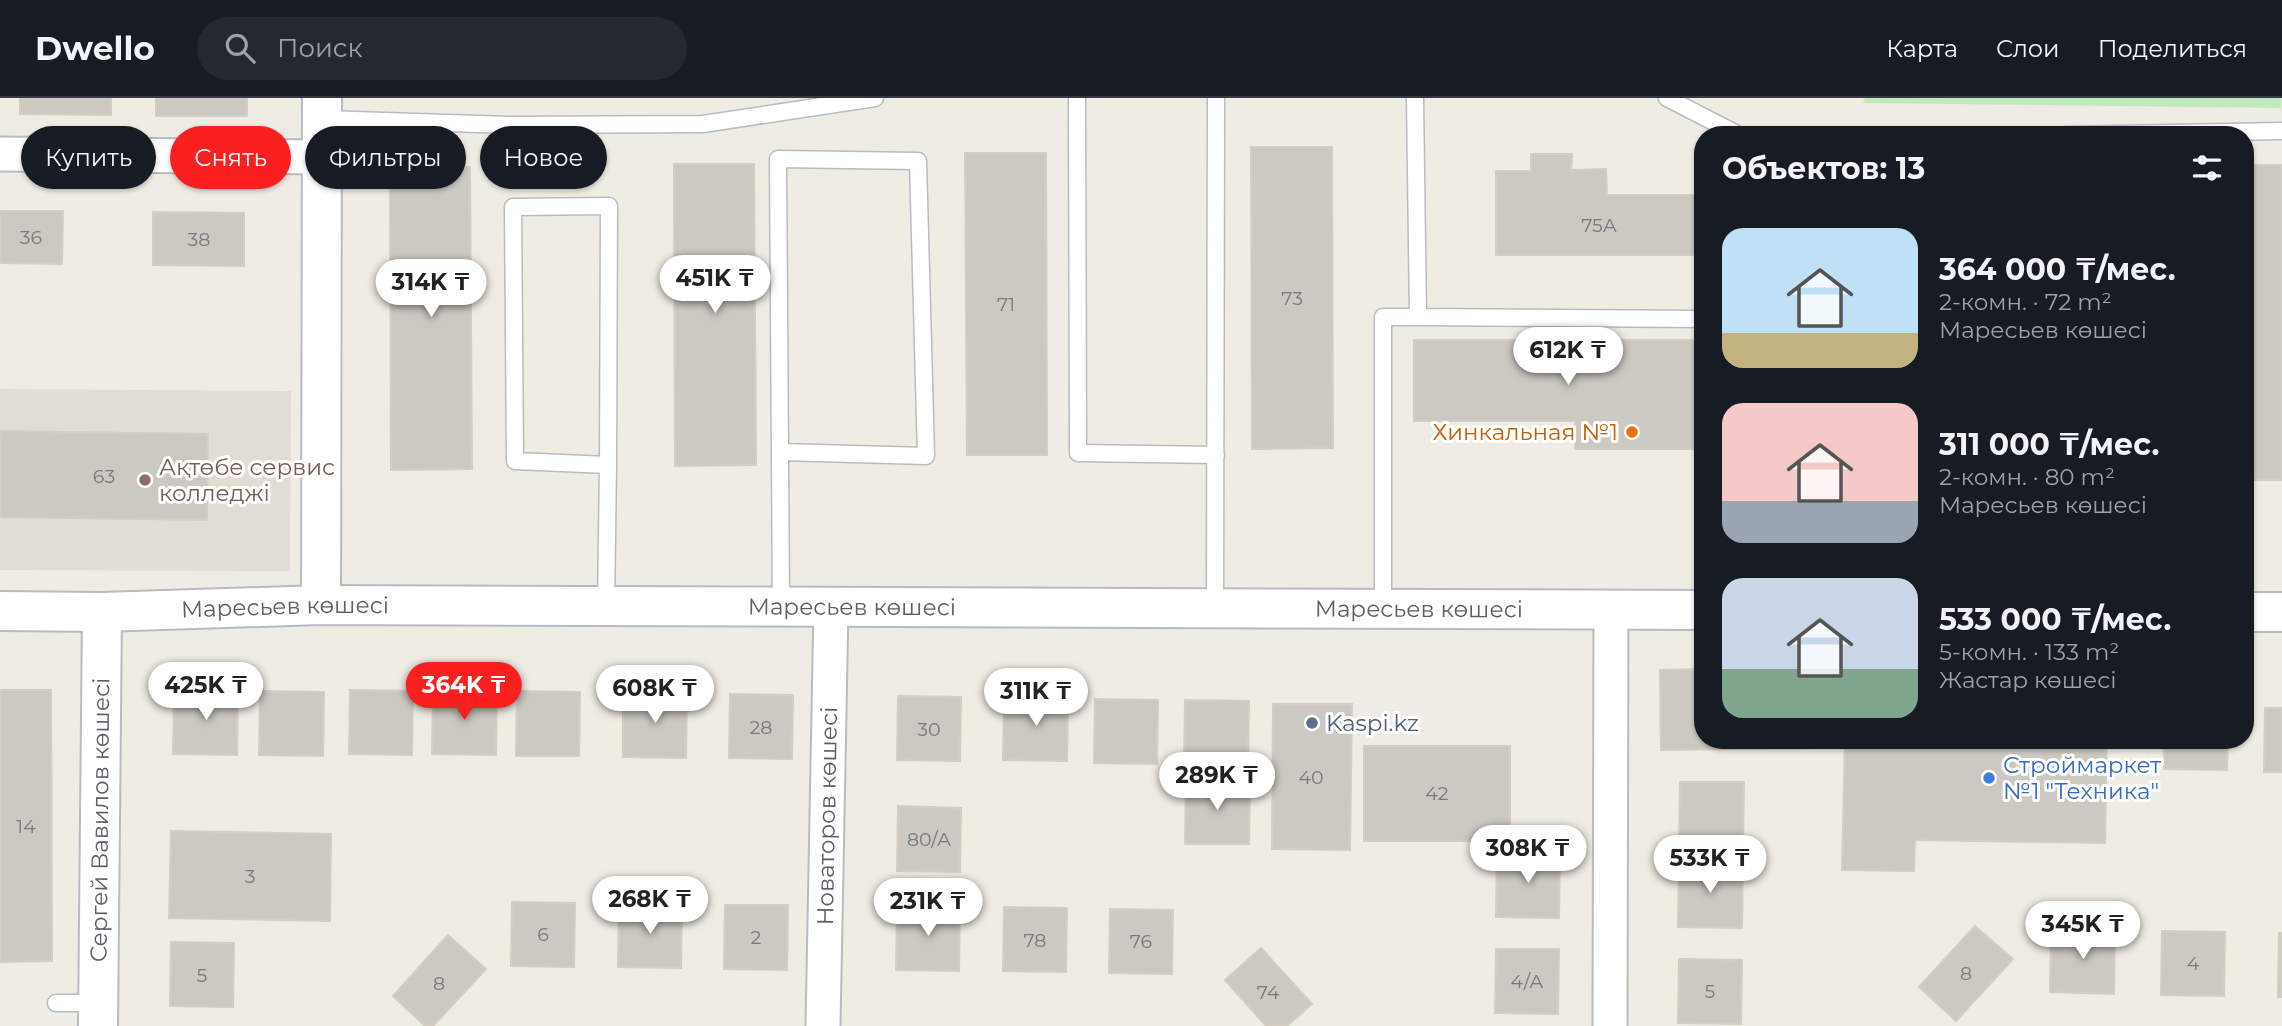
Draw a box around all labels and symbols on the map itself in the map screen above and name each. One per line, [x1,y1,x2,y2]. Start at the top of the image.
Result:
house number: 75А [1581,214,1617,237]
house number: 36 [20,226,42,249]
house number: 38 [188,228,210,251]
pin: 451K ₸ [658,256,772,315]
pin: 314K ₸ [374,260,488,319]
house number: 73 [1281,287,1303,310]
house number: 71 [997,293,1015,316]
pin: 612K ₸ [1511,328,1625,387]
place label: Хинкальная №1 [1432,418,1618,446]
marker: Хинкальная №1 [1624,424,1640,440]
place label: Ақтөбе сервис колледжі [159,453,335,507]
house number: 63 [93,465,115,488]
marker: Ақтөбе сервис колледжі [137,472,153,488]
street label: Маресьев көшесі [180,591,389,623]
street label: Маресьев көшесі [748,593,956,621]
street label: Маресьев көшесі [1315,595,1523,623]
pin: 425K ₸ [149,662,263,722]
pin: 364K ₸ [407,662,521,722]
pin: 608K ₸ [598,666,712,725]
pin: 311K ₸ [979,668,1093,728]
street label: Сергей Вавилов көшесі [85,678,115,962]
street label: Новаторов көшесі [811,706,843,926]
place label: Kaspi.kz [1326,709,1419,737]
marker: Kaspi.kz [1304,715,1320,731]
house number: 28 [750,716,772,739]
house number: 30 [917,718,941,741]
place label: Строймаркет №1 "Техника" [2003,751,2161,805]
pin: 289K ₸ [1160,752,1274,812]
house number: 40 [1298,766,1324,789]
marker: Строймаркет №1 "Техника" [1981,770,1997,786]
house number: 42 [1425,782,1449,805]
house number: 14 [16,815,36,838]
pin: 308K ₸ [1471,826,1585,885]
house number: 80/А [907,828,951,851]
pin: 533K ₸ [1653,836,1767,895]
house number: 3 [245,865,255,888]
pin: 268K ₸ [593,876,707,936]
pin: 231K ₸ [871,878,985,938]
pin: 345K ₸ [2026,902,2140,961]
house number: 6 [537,923,549,946]
house number: 2 [751,926,762,949]
house number: 78 [1024,929,1046,952]
house number: 76 [1130,930,1152,953]
house number: 4 [2187,952,2200,975]
house number: 8 [1960,962,1972,985]
house number: 5 [197,964,208,987]
house number: 4/А [1511,970,1543,993]
house number: 8 [433,972,445,995]
house number: 5 [1705,980,1716,1003]
house number: 74 [1257,981,1280,1004]

